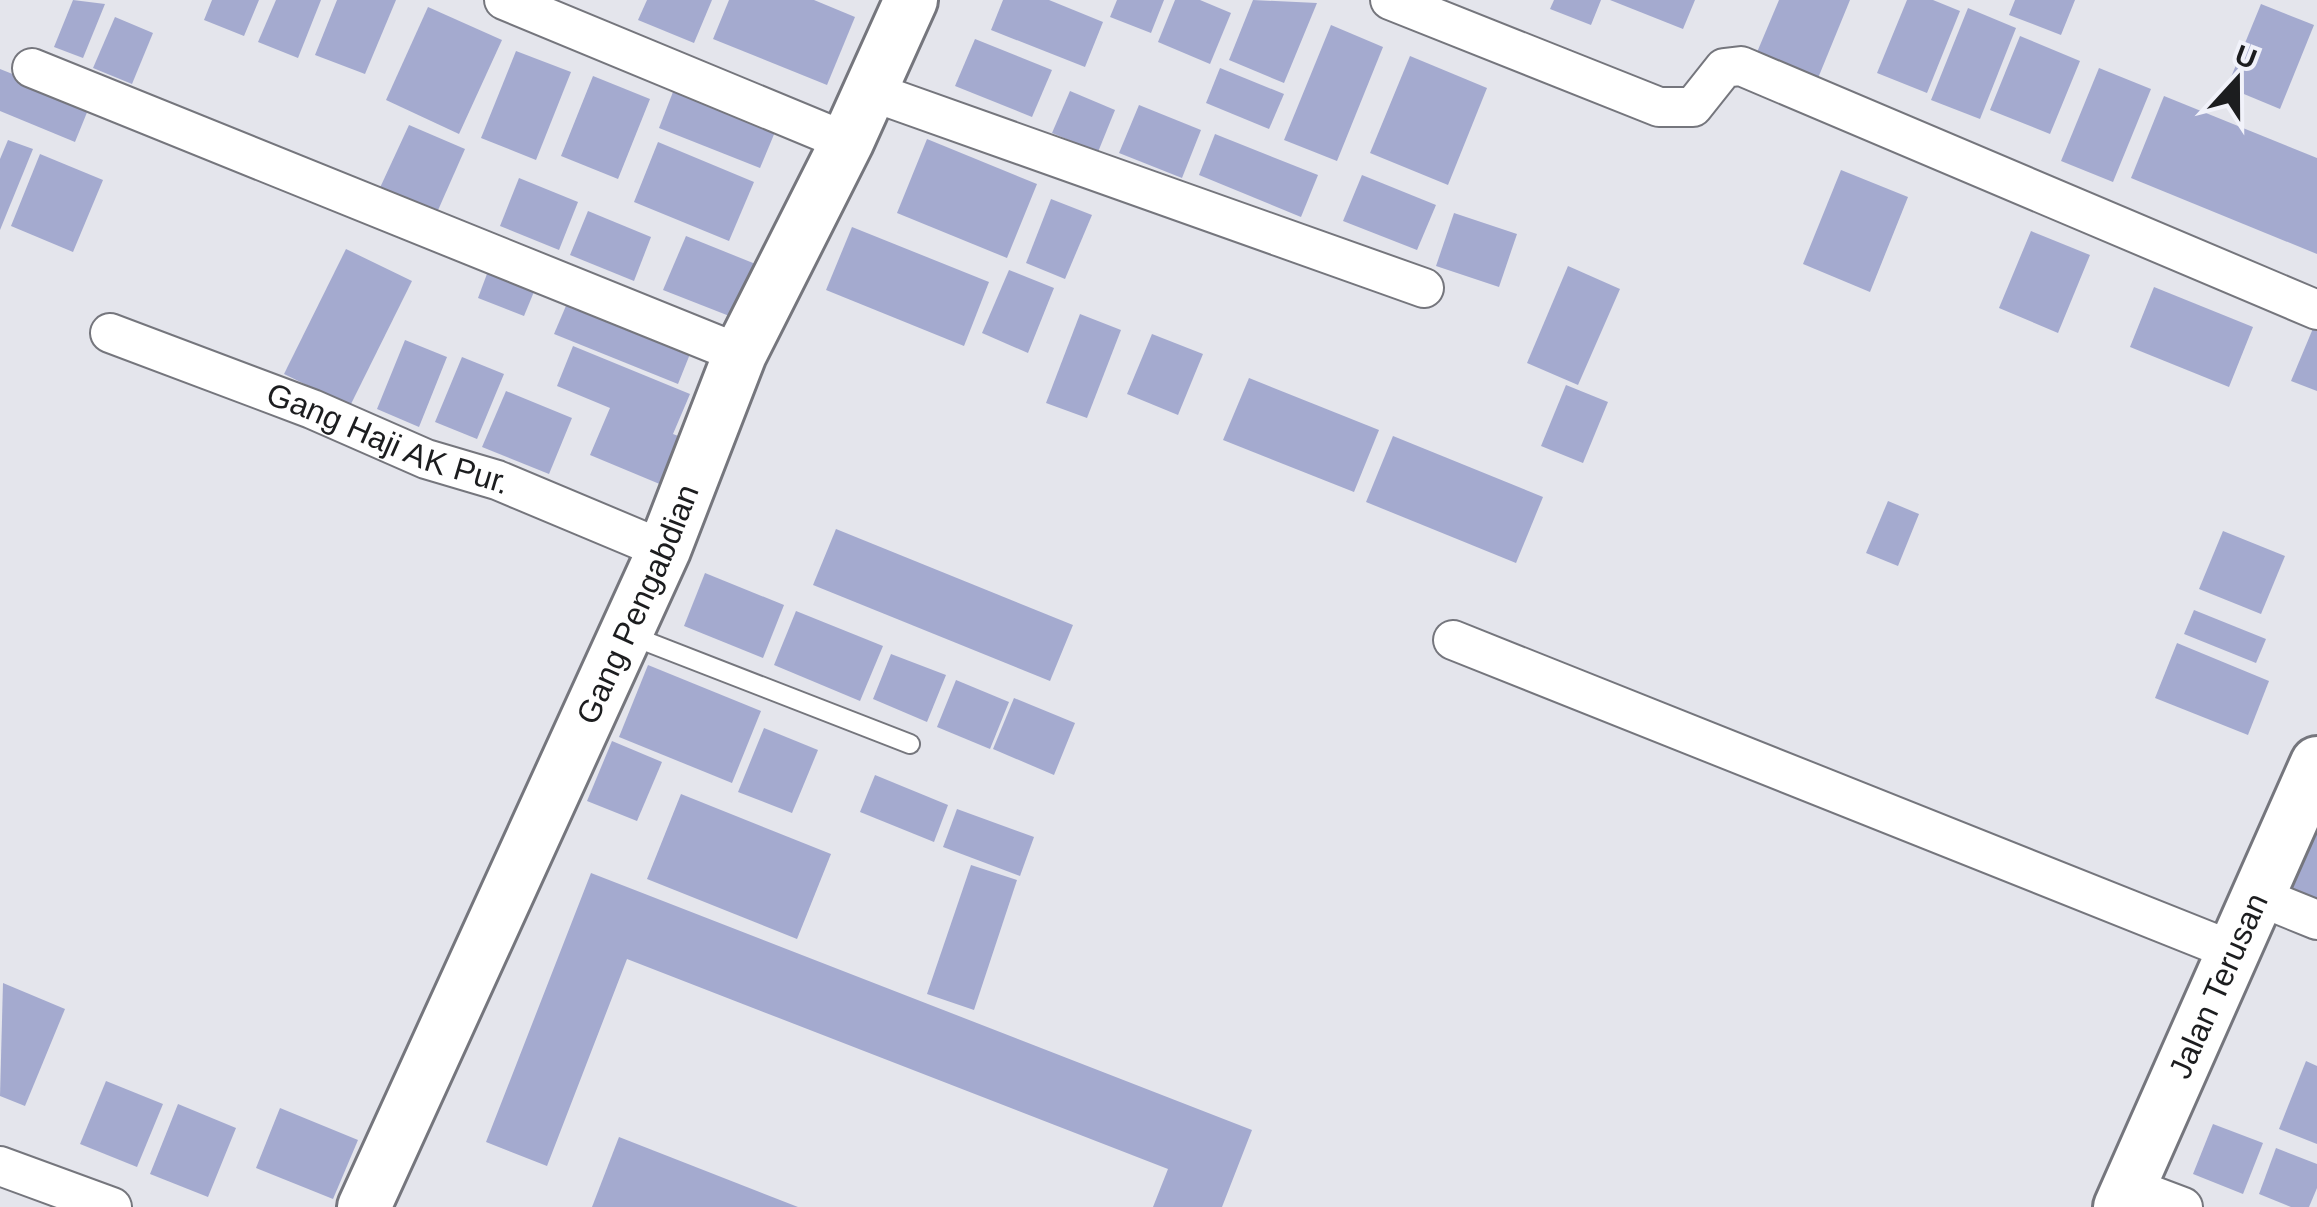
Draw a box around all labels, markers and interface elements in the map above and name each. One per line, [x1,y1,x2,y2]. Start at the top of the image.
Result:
north arrow [2187,30,2287,130]
text: U [2231,39,2261,75]
street label: Gang Haji AK Pur. [262,376,516,501]
street label: Gang Pengabdian [569,479,706,730]
street label: Jalan Terusan [2161,888,2275,1084]

